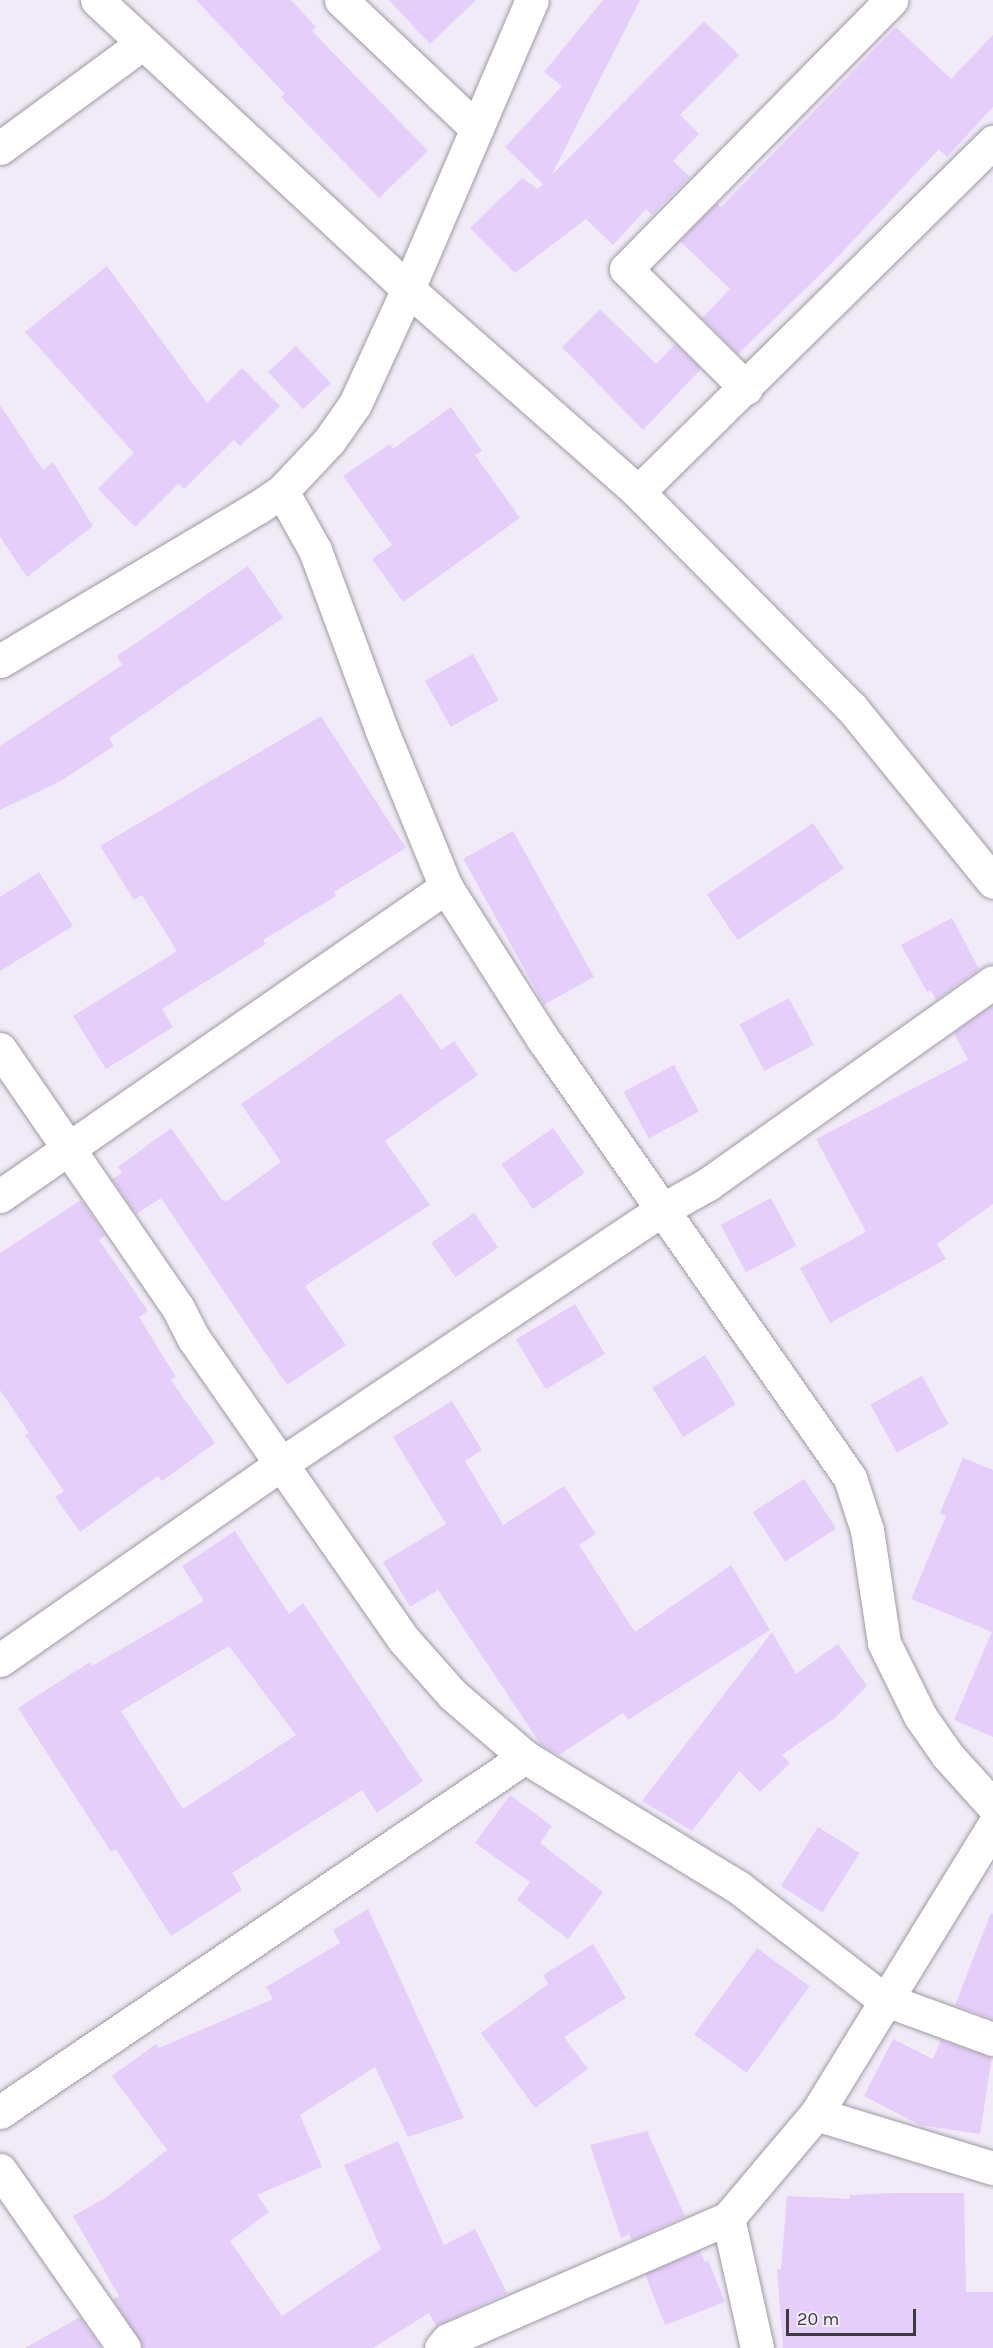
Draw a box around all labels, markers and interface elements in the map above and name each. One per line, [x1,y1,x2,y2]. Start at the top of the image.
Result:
scale bar [789,2297,920,2335]
text: 20 m [797,2308,839,2330]

